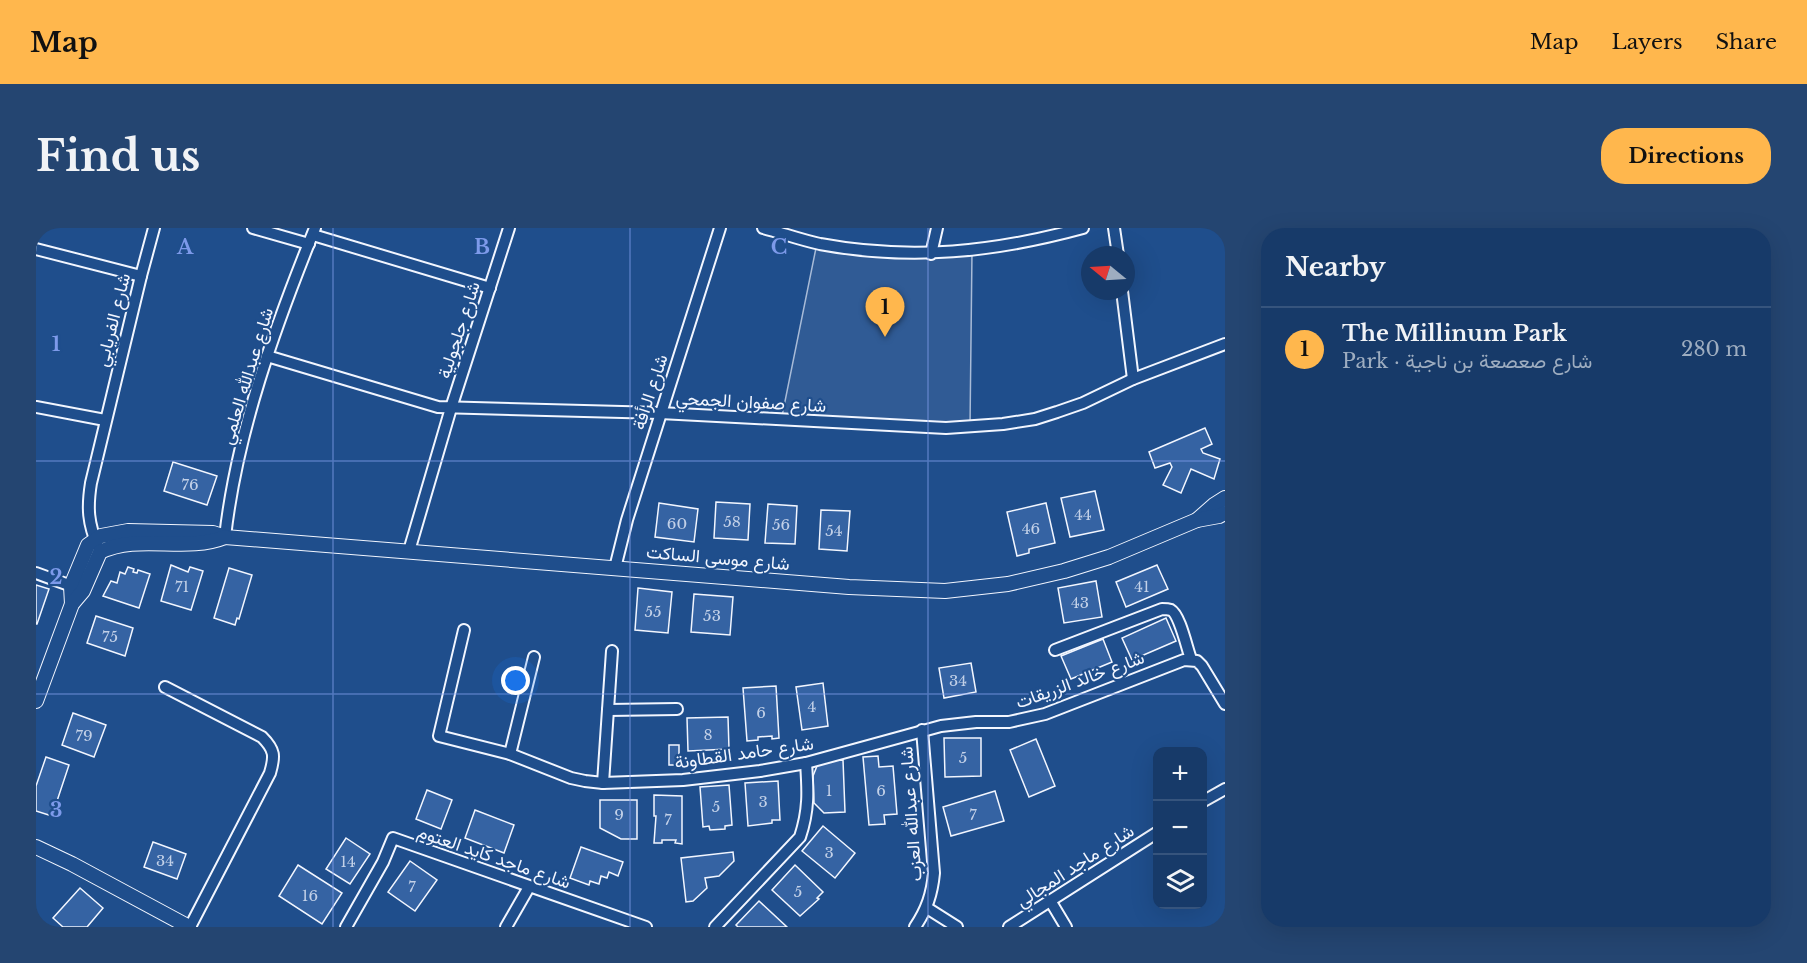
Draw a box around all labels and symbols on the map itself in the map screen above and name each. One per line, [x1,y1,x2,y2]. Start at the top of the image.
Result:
text: A [176,235,194,259]
text: B [474,235,490,259]
text: C [771,235,787,259]
north arrow [1081,246,1135,300]
street label: شارع الفريابي [91,271,139,370]
street label: شارع جلجولية [433,279,486,381]
pin: 1 [866,288,904,337]
street label: شارع عبدالله العلمي [216,305,282,448]
text: 1 [52,332,61,356]
street label: شارع الرأفة [627,351,673,433]
street label: شارع صفوان الجمحي [675,387,827,421]
house number: 76 [181,475,199,494]
house number: 44 [1074,505,1092,524]
house number: 58 [723,512,741,531]
house number: 60 [667,514,687,533]
house number: 56 [772,515,790,534]
house number: 46 [1022,519,1040,538]
house number: 54 [825,521,843,540]
street label: شارع موسى الساكت [645,541,791,576]
text: 2 [49,565,63,589]
house number: 71 [175,577,189,596]
house number: 41 [1134,577,1150,596]
house number: 43 [1071,593,1089,612]
house number: 55 [644,602,662,621]
house number: 53 [703,606,721,625]
house number: 75 [102,627,118,646]
street label: شارع خالد الزريقات [1013,647,1148,714]
your location [501,666,530,695]
house number: 34 [949,671,967,690]
house number: 4 [808,697,816,716]
house number: 6 [756,703,766,722]
house number: 8 [703,725,713,744]
house number: 79 [75,726,93,745]
street label: شارع حامد القطاونة [673,732,815,775]
street label: شارع عبدالله العزب [895,746,928,882]
house number: 5 [959,748,967,767]
house number: 1 [826,781,832,800]
house number: 6 [876,781,886,800]
house number: 3 [758,792,768,811]
house number: 5 [712,797,720,816]
text: 3 [50,798,62,822]
house number: 9 [614,805,624,824]
house number: 7 [969,805,977,824]
house number: 7 [664,810,672,829]
street label: شارع ماجد كايد العتوم [414,820,573,894]
street label: شارع ماجد المجالي [1012,820,1140,916]
house number: 3 [824,843,834,862]
house number: 34 [156,851,174,870]
house number: 14 [340,852,356,871]
house number: 7 [408,877,416,896]
house number: 5 [794,882,802,901]
house number: 16 [302,886,318,905]

